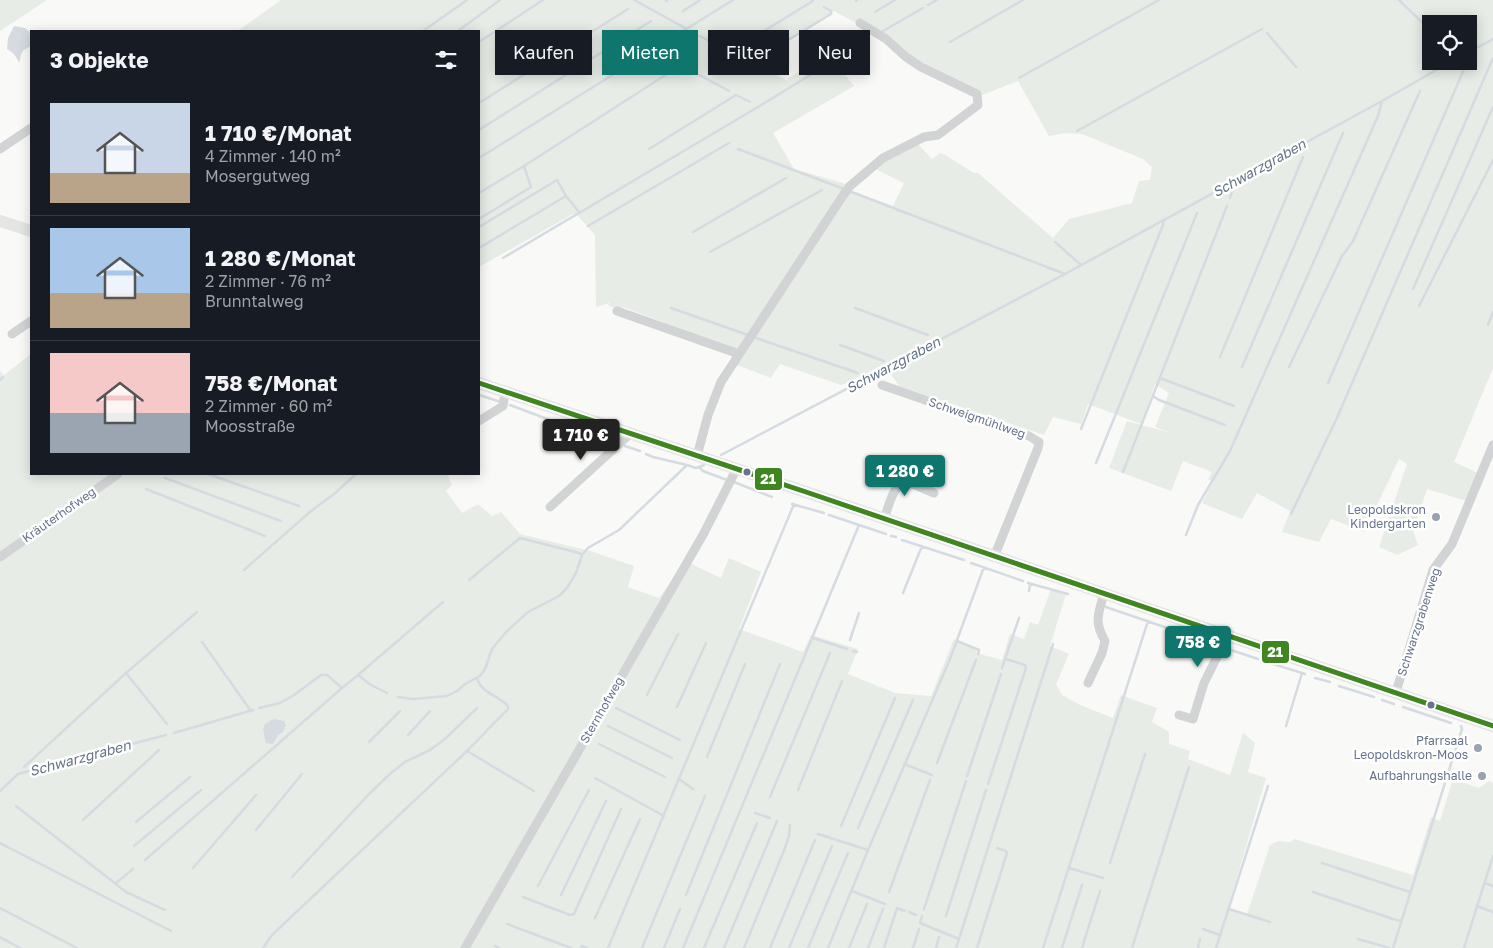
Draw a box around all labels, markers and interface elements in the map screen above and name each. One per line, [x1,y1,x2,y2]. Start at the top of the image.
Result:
map controls [1422,15,1477,70]
button: locate [1422,15,1477,70]
chip: Kaufen [495,30,592,75]
chip: Mieten [602,30,698,75]
chip: Filter [708,30,789,75]
chip: Neu [799,30,870,75]
icon: filters [432,46,460,74]
text: 3 Objekte [50,47,149,73]
text: 1 710 €/Monat [205,120,352,146]
icon: home [90,123,150,183]
water label: Schwarzgraben [1209,134,1310,200]
text: 4 Zimmer · 140 m² [205,146,341,166]
text: Mosergutweg [205,166,310,186]
text: 1 280 €/Monat [205,245,356,271]
icon: home [90,248,150,308]
text: 2 Zimmer · 76 m² [205,271,331,291]
text: Brunntalweg [205,291,303,311]
water label: Schwarzgraben [843,332,944,396]
text: 758 €/Monat [205,370,337,396]
icon: home [90,373,150,433]
street label: Schweigmühlweg [927,394,1028,441]
text: 2 Zimmer · 60 m² [205,396,332,416]
text: Moosstraße [205,416,295,436]
pin: 1 710 € [535,418,627,461]
text: 1 710 € [554,425,608,445]
pin: 1 280 € [859,454,951,497]
text: 1 280 € [876,461,934,481]
unlabelled marker [742,467,752,477]
line badge: 21 [754,467,783,491]
text: 21 [760,470,776,487]
street label: Kräuterhofweg [19,484,98,545]
place label: Leopoldskron Kindergarten [1347,502,1426,531]
marker: Leopoldskron Kindergarten [1430,511,1442,523]
street label: Schwarzgrabenweg [1394,566,1443,678]
pin: 758 € [1163,626,1233,668]
text: 758 € [1176,632,1220,652]
line badge: 21 [1261,640,1290,664]
text: 21 [1267,643,1283,660]
street label: Sternhofweg [577,674,627,746]
unlabelled marker [1426,700,1436,710]
place label: Pfarrsaal Leopoldskron-Moos [1354,733,1468,762]
water label: Schwarzgraben [27,735,134,779]
marker: Pfarrsaal Leopoldskron-Moos [1472,742,1484,754]
place label: Aufbahrungshalle [1369,768,1472,783]
marker: Aufbahrungshalle [1476,770,1488,782]

